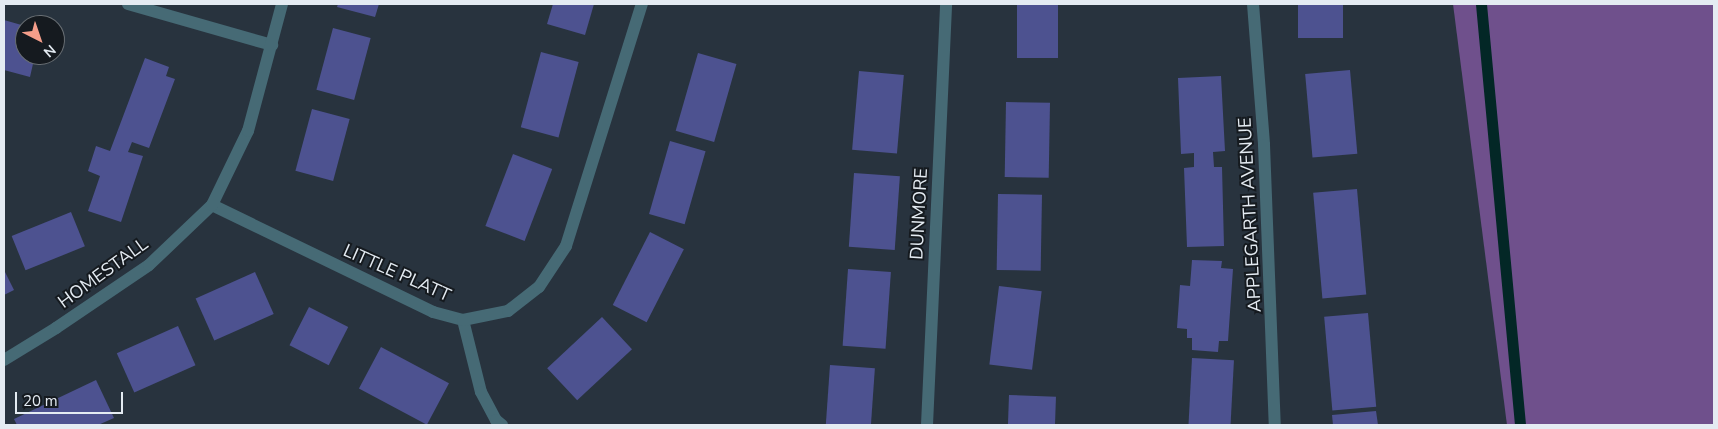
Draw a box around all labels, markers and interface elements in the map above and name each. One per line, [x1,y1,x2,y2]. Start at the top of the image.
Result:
north arrow [15,15,65,65]
text: N [39,40,60,62]
street label: APPLEGARTH AVENUE [1234,117,1266,313]
street label: DUNMORE [906,168,932,260]
street label: HOMESTALL [54,233,152,313]
street label: LITTLE PLATT [340,240,454,306]
scale bar [18,382,125,414]
text: 20 m [23,391,58,411]

